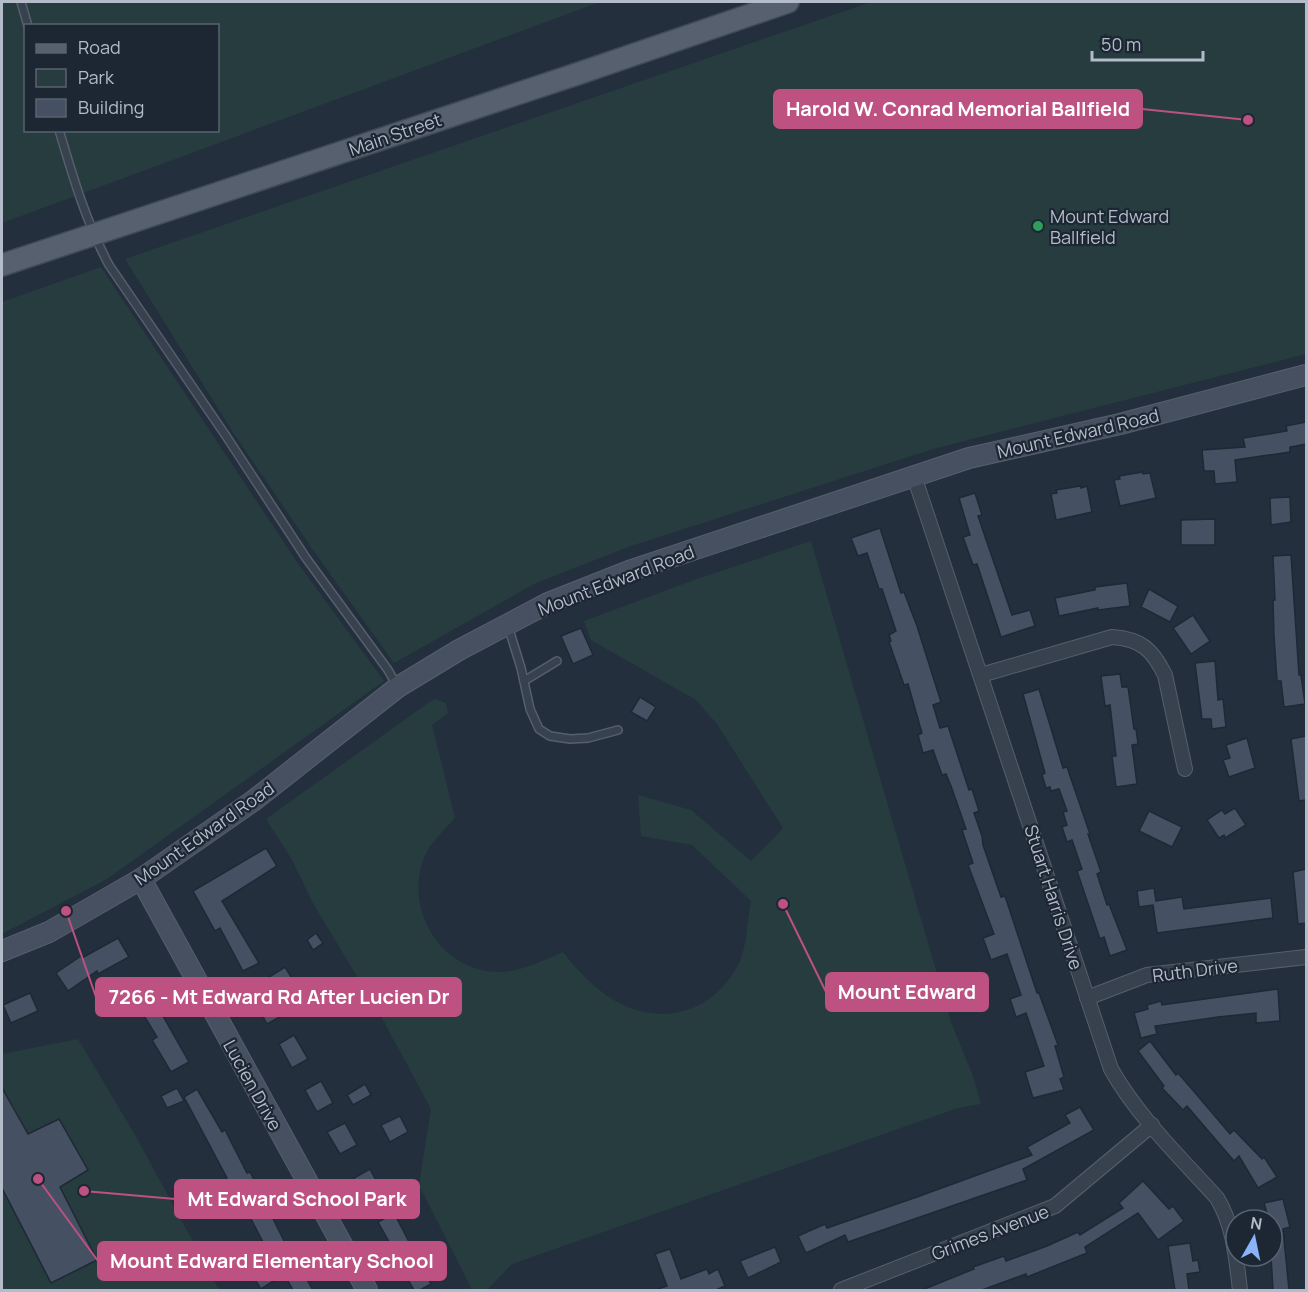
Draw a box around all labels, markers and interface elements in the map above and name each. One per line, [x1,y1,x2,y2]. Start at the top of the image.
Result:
legend [24,24,219,132]
scale bar [1092,24,1203,62]
text: 50 m [1101,32,1141,56]
text: Road [78,35,121,59]
text: Park [78,65,115,89]
callout: Harold W. Conrad Memorial Ballfield [774,90,1142,128]
text: Building [78,95,144,119]
text: Harold W. Conrad Memorial Ballfield [786,95,1130,122]
street label: Main Street [345,107,445,161]
place label: Mount Edward Ballfield [1050,204,1169,249]
marker: Mount Edward Ballfield [1031,219,1045,233]
street label: Mount Edward Road [995,403,1161,463]
street label: Mount Edward Road [534,539,698,621]
street label: Mount Edward Road [129,776,279,890]
street label: Stuart Harris Drive [1019,822,1089,972]
street label: Ruth Drive [1151,953,1239,987]
callout: Mount Edward [826,973,988,1011]
callout: 7266 - Mt Edward Rd After Lucien Dr [96,978,461,1016]
text: Mount Edward [838,978,976,1005]
text: 7266 - Mt Edward Rd After Lucien Dr [108,983,450,1010]
street label: Lucien Drive [218,1035,288,1135]
callout: Mt Edward School Park [175,1180,419,1218]
text: Mt Edward School Park [187,1185,408,1212]
street label: Grimes Avenue [928,1199,1052,1265]
north arrow [1224,1208,1284,1268]
text: N [1249,1211,1264,1235]
callout: Mount Edward Elementary School [98,1242,446,1280]
text: Mount Edward Elementary School [110,1247,434,1274]

